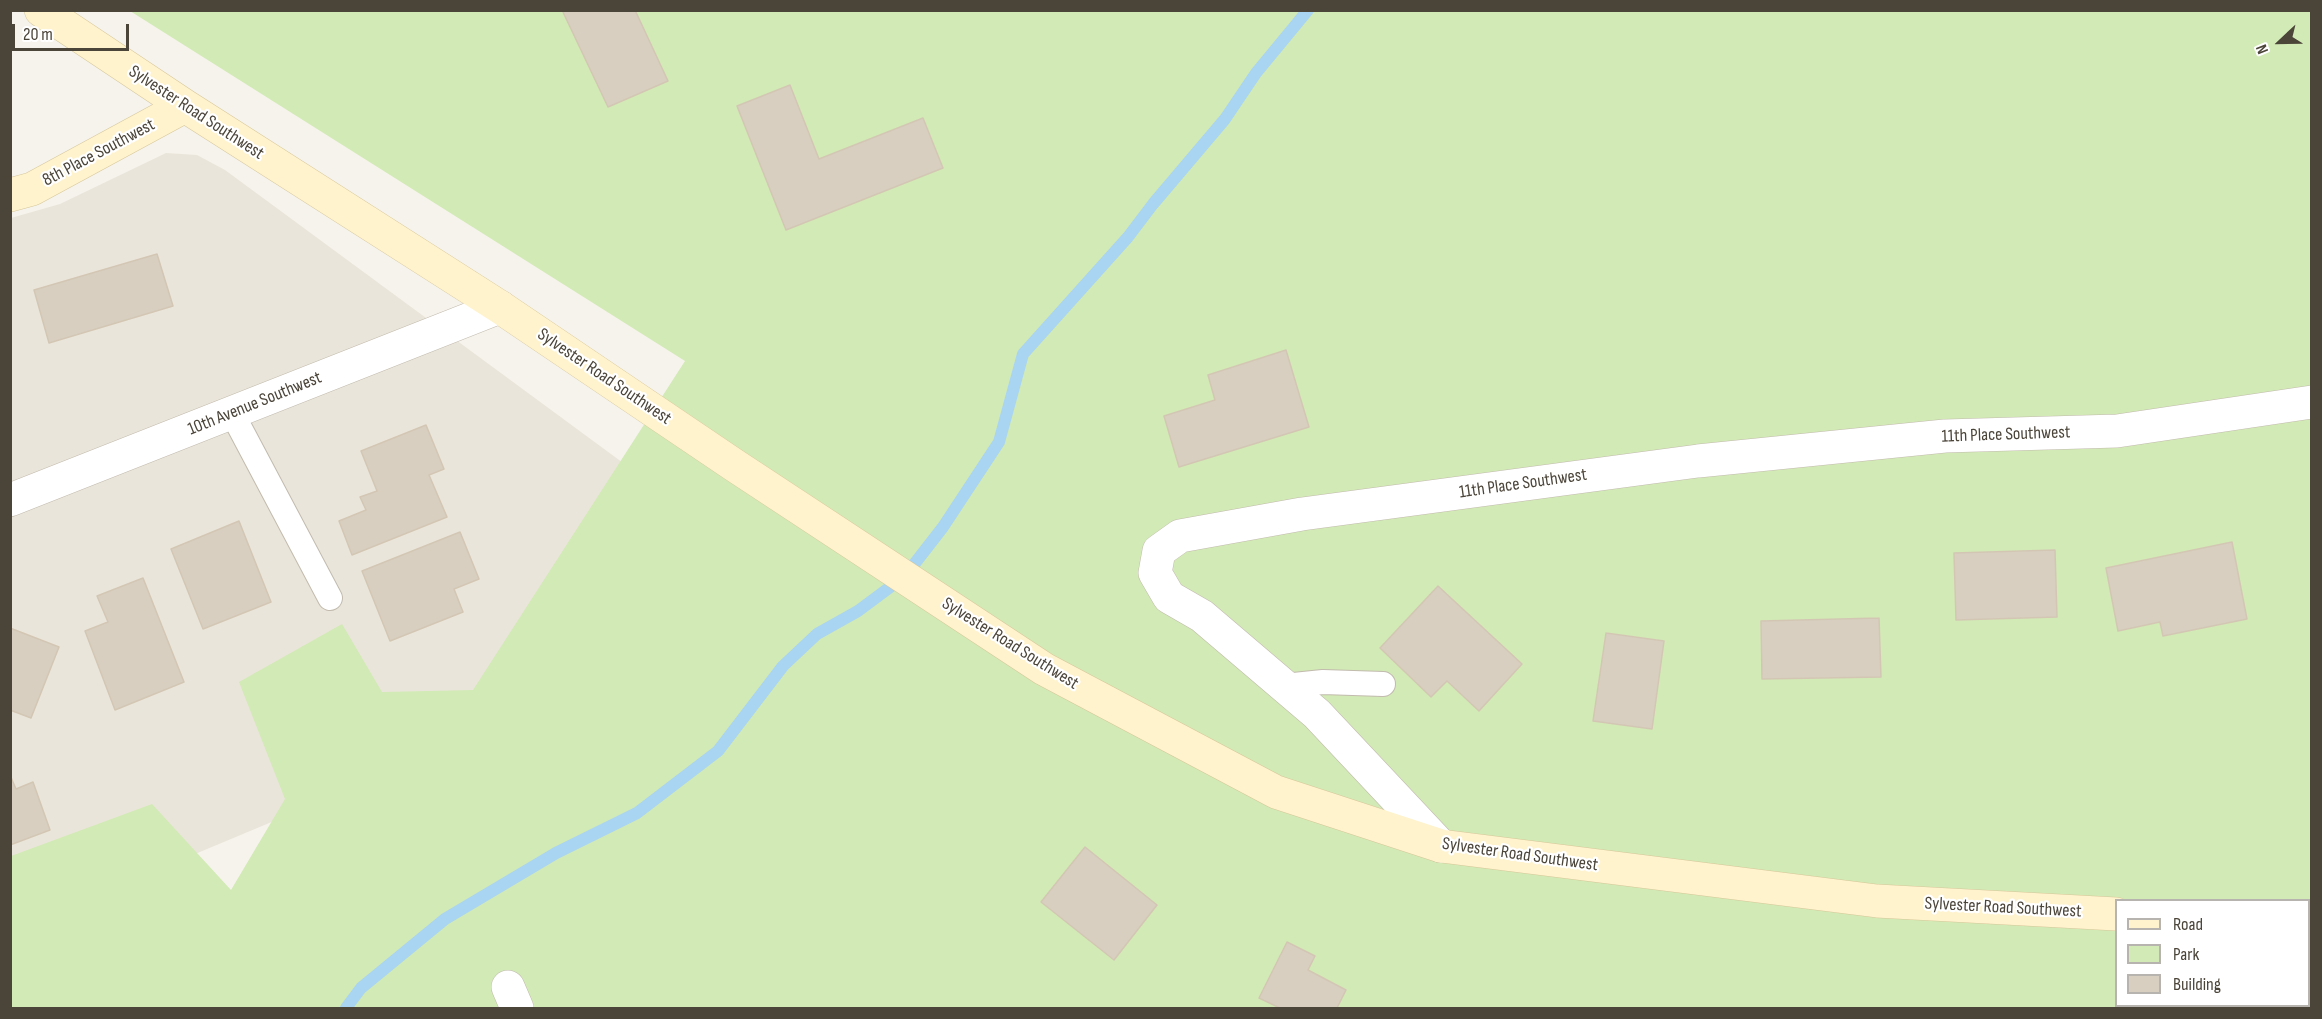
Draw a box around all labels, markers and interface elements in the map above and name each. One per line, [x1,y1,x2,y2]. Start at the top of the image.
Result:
scale bar [15,12,132,50]
north arrow [2250,12,2310,72]
text: 20 m [23,24,53,45]
text: N [2252,41,2273,56]
street label: Sylvester Road Southwest [124,61,268,165]
street label: 8th Place Southwest [39,114,159,192]
street label: Sylvester Road Southwest [533,324,675,430]
street label: 10th Avenue Southwest [185,367,325,441]
street label: 11th Place Southwest [1941,422,2071,448]
street label: 11th Place Southwest [1458,464,1588,504]
street label: Sylvester Road Southwest [938,593,1082,695]
street label: Sylvester Road Southwest [1441,833,1599,877]
street label: Sylvester Road Southwest [1924,893,2082,923]
legend [2115,899,2310,1007]
text: Road [2173,914,2203,935]
text: Park [2173,944,2199,965]
text: Building [2173,974,2221,995]

